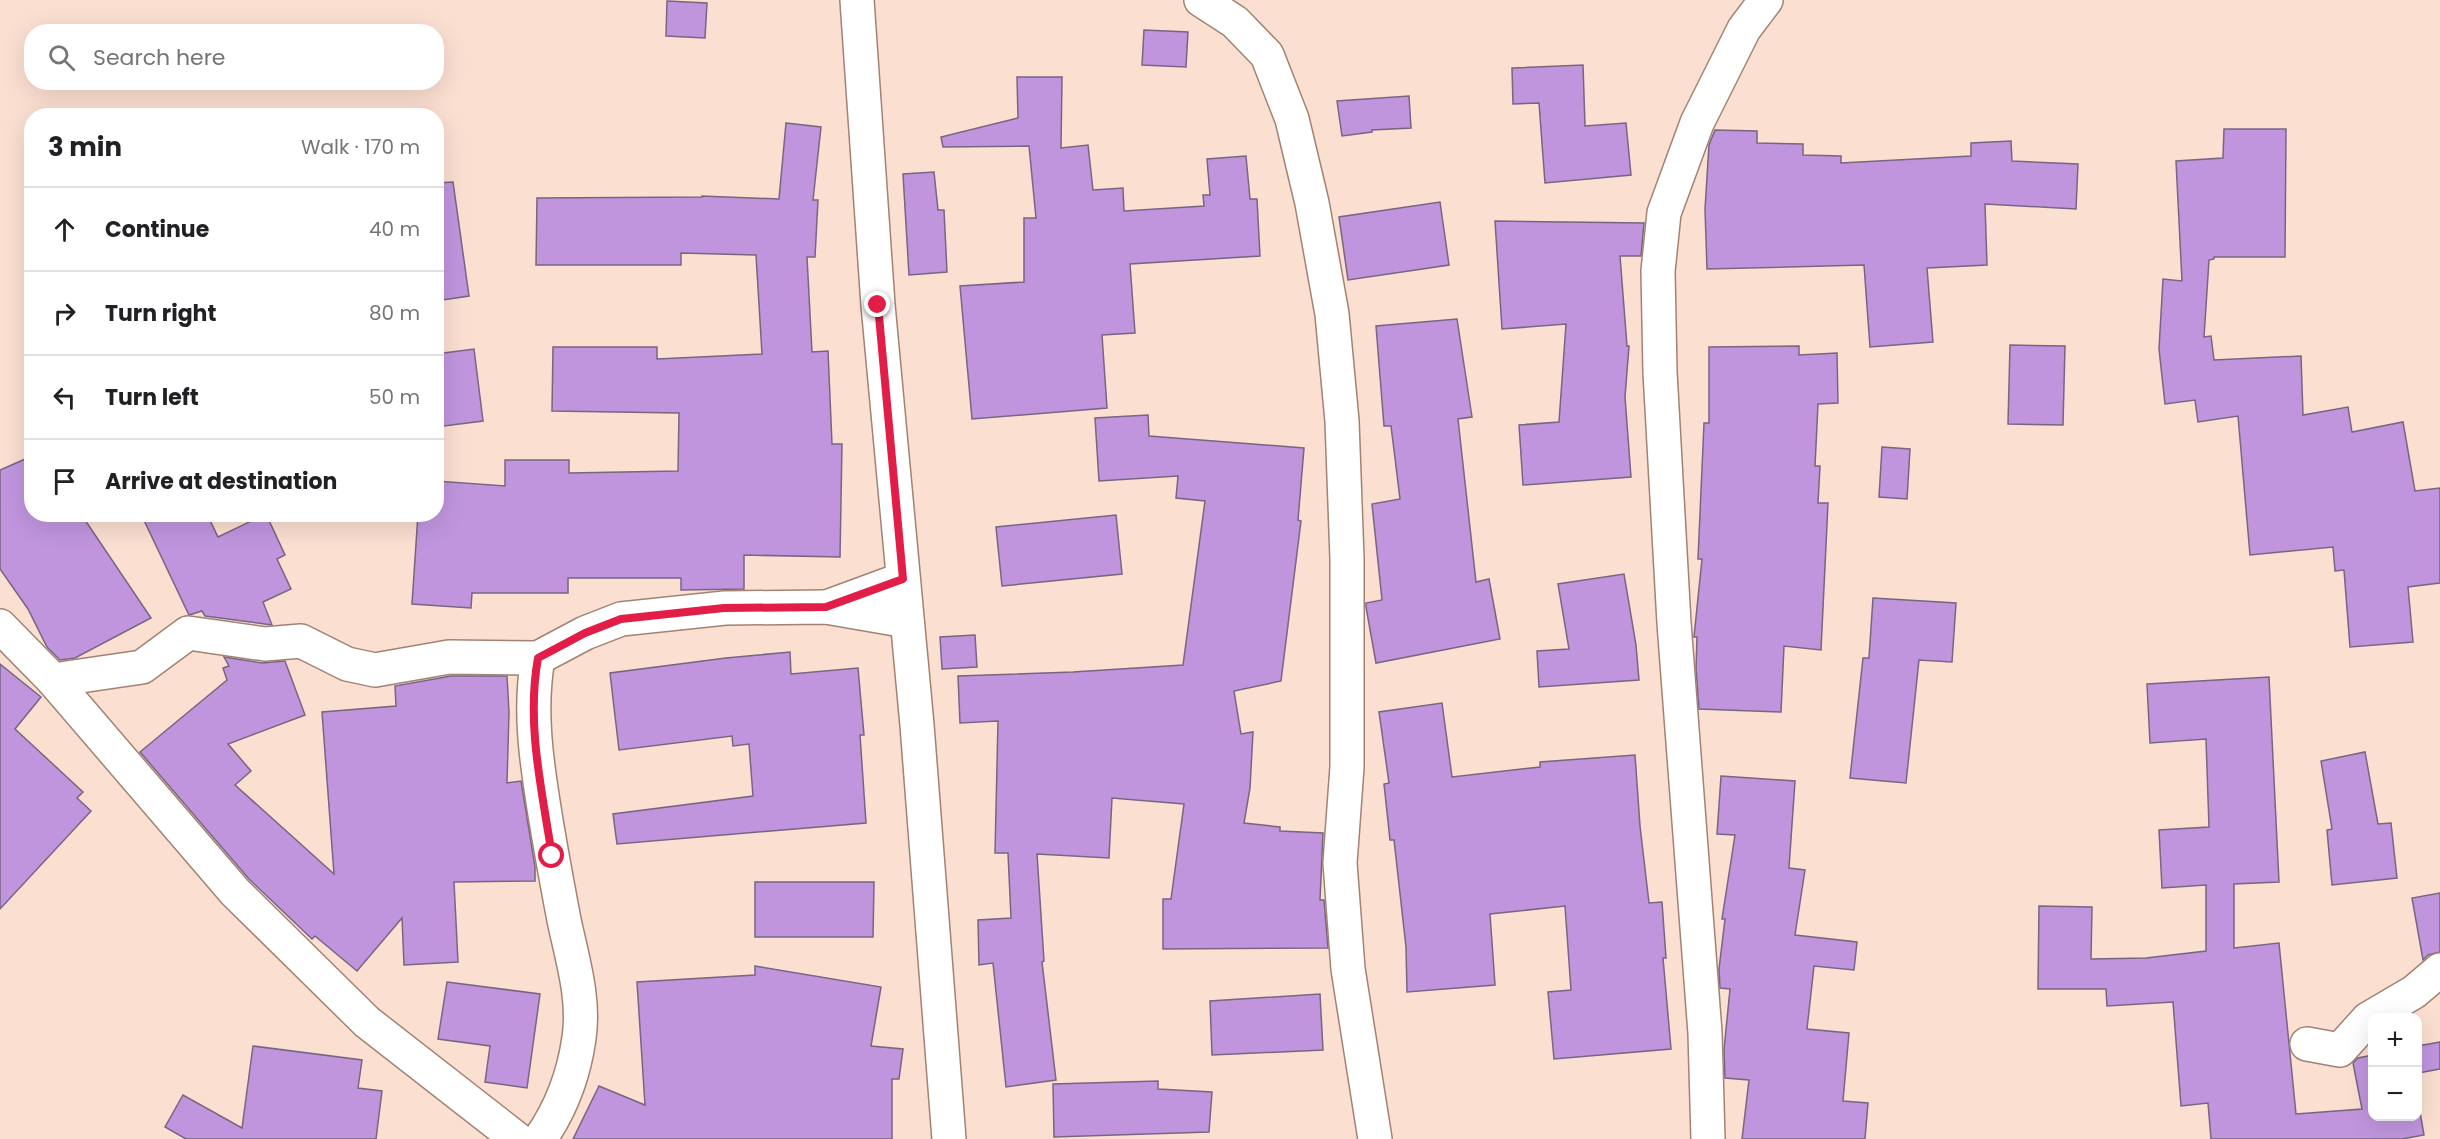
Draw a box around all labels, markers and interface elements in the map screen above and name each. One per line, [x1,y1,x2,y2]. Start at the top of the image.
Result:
search box [24,24,444,90]
icon: search [45,41,78,74]
text: Search here [93,42,226,73]
text: 3 min [48,129,122,165]
text: Walk · 170 m [301,133,420,161]
icon: ahead [48,213,81,246]
text: Continue [105,214,209,245]
text: 40 m [369,215,420,243]
route end [864,291,890,317]
icon: right [48,297,81,330]
text: Turn right [105,298,216,329]
text: 80 m [369,299,420,327]
icon: left [48,381,81,414]
text: Turn left [105,382,199,413]
text: 50 m [369,383,420,411]
icon: arrive [48,465,81,498]
text: Arrive at destination [105,466,337,497]
route start [538,842,564,868]
map controls [2368,1013,2422,1121]
button: + [2368,1013,2422,1067]
button: − [2368,1067,2422,1121]

